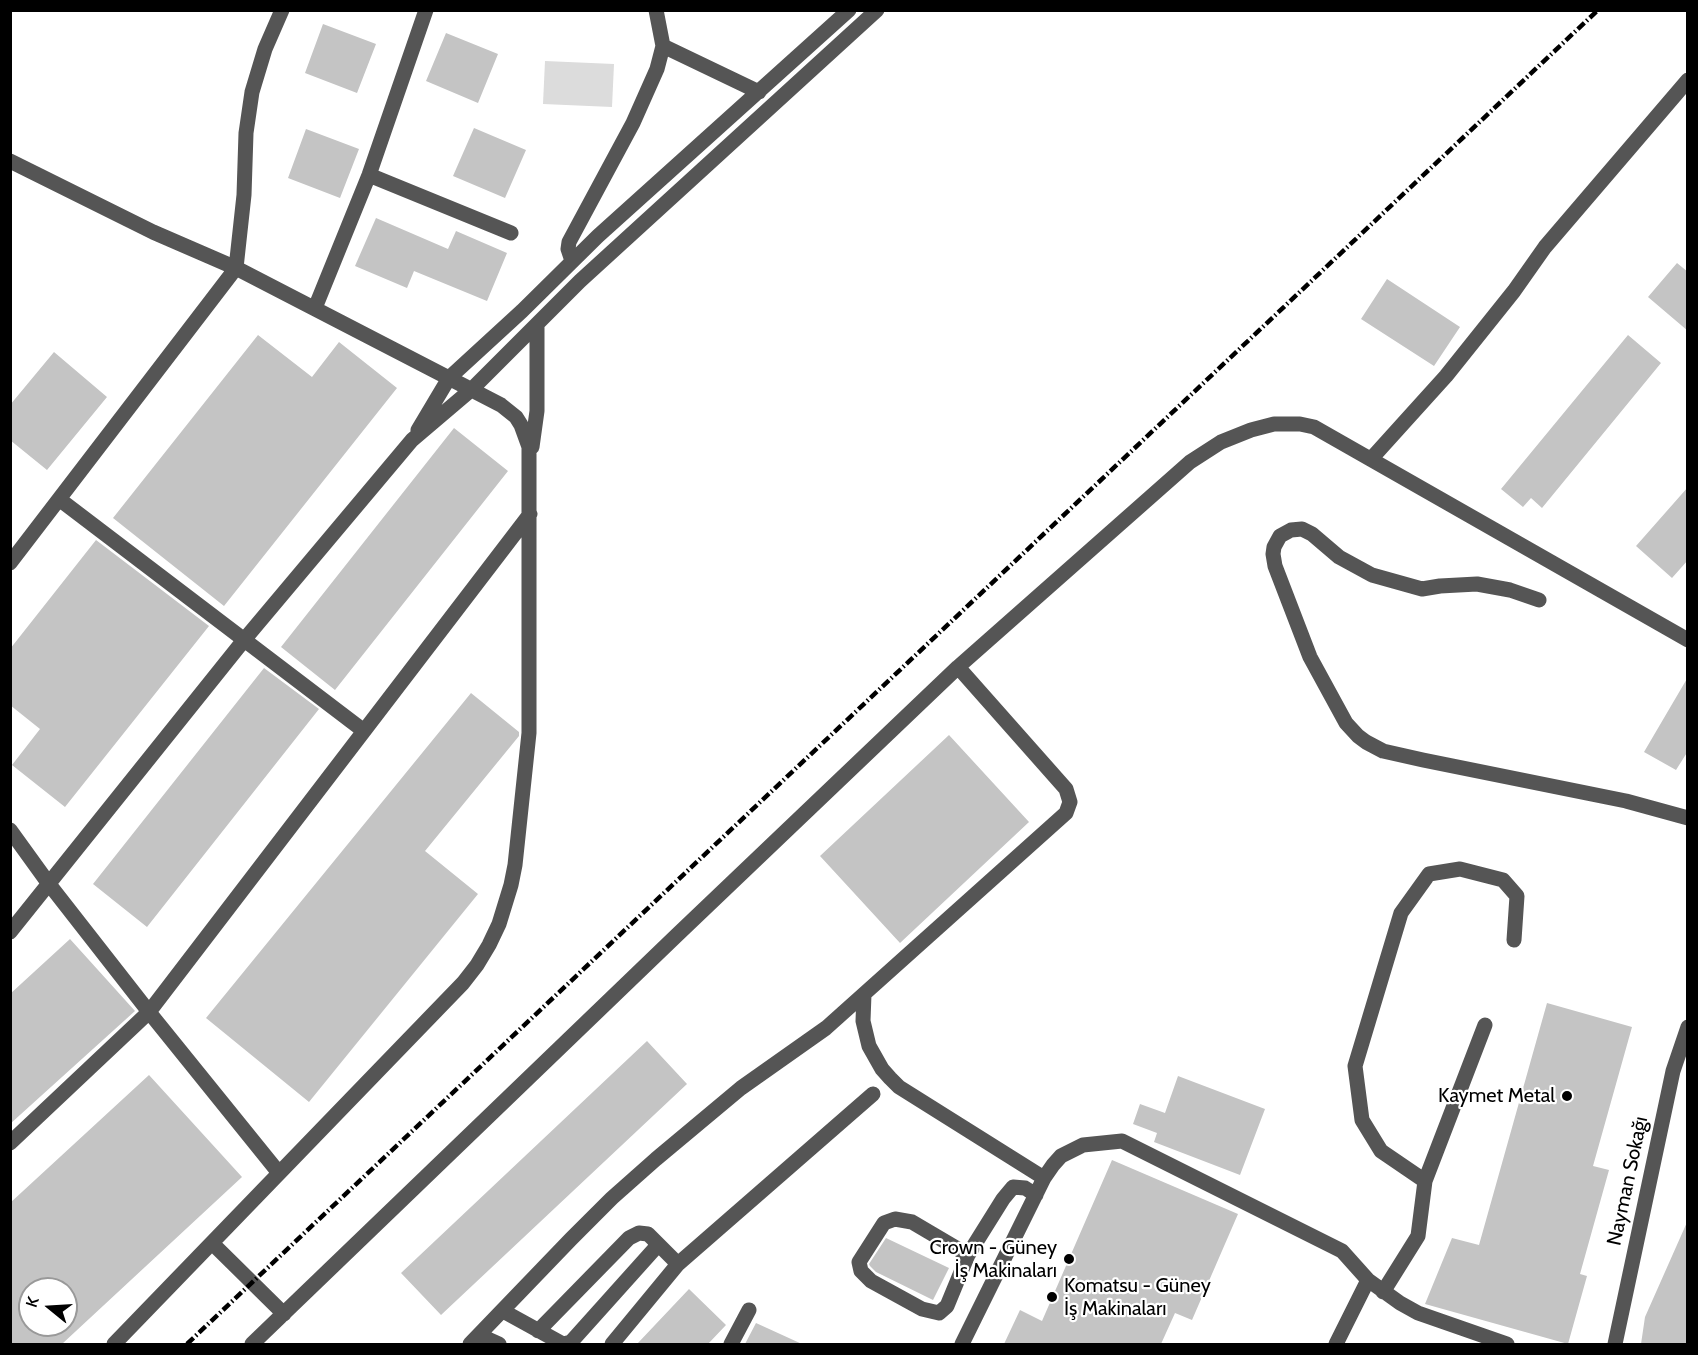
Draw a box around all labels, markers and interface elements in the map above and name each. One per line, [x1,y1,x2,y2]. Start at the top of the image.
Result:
place label: Kaymet Metal [1438,1084,1555,1108]
marker: Kaymet Metal [1560,1089,1574,1103]
street label: Nayman Sokağı [1603,1114,1653,1248]
place label: Crown - Güney İş Makinaları [930,1236,1057,1283]
marker: Crown - Güney İş Makinaları [1062,1252,1076,1266]
place label: Komatsu - Güney İş Makinaları [1064,1274,1211,1321]
north arrow [18,1277,78,1337]
marker: Komatsu - Güney İş Makinaları [1045,1290,1059,1304]
text: K [22,1294,43,1310]

